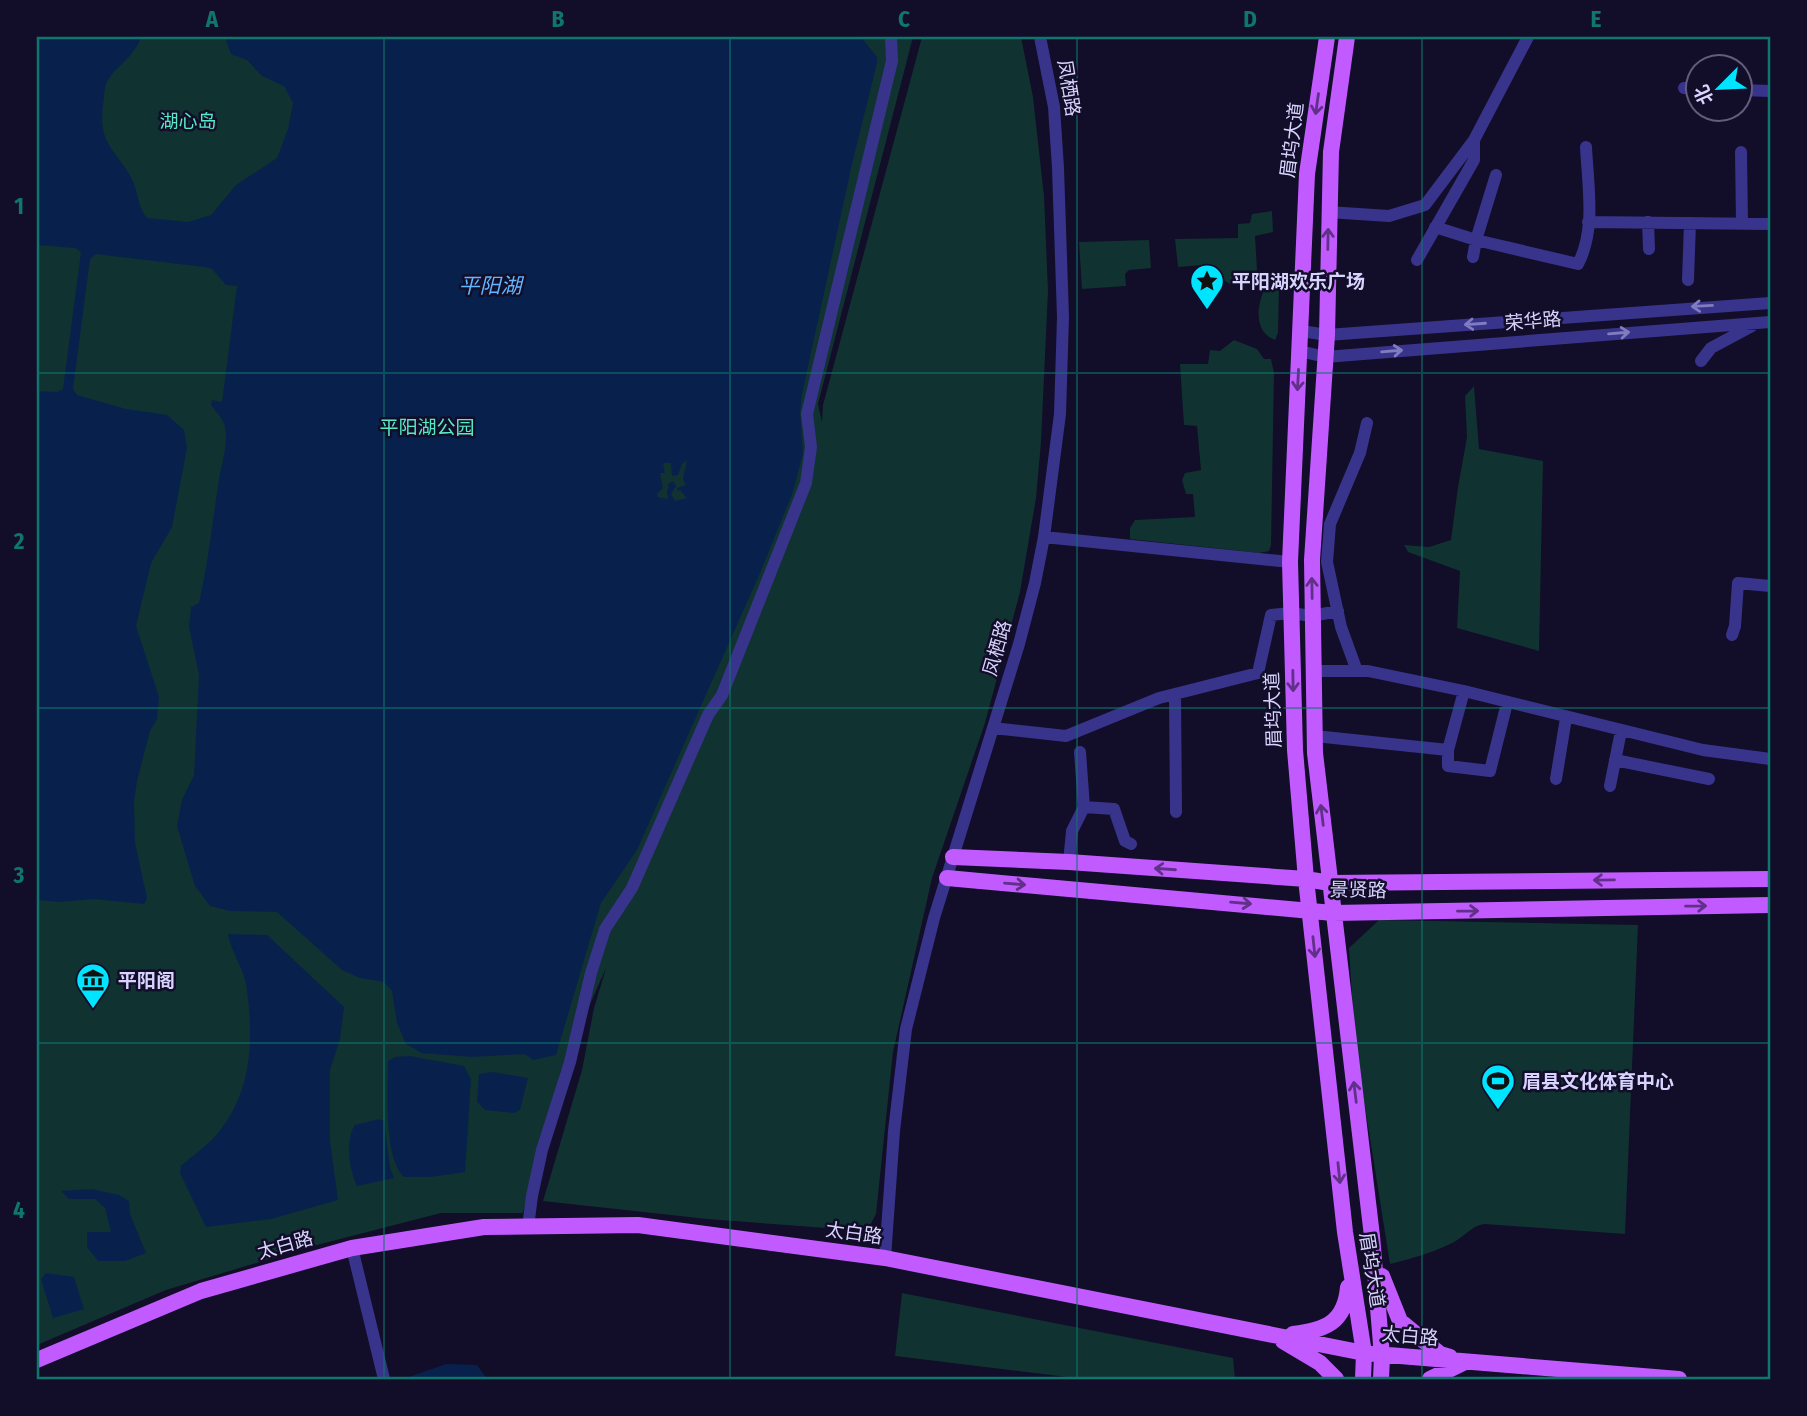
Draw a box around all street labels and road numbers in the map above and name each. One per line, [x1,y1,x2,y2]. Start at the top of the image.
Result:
street label: 凤栖路 [1053,58,1085,118]
street label: 眉坞大道 [1276,101,1308,179]
street label: 荣华路 [1504,307,1562,335]
street label: 凤栖路 [978,617,1016,679]
street label: 眉坞大道 [1260,672,1286,748]
street label: 景贤路 [1329,878,1387,902]
street label: 太白路 [824,1218,884,1248]
street label: 太白路 [254,1226,316,1264]
street label: 眉坞大道 [1355,1231,1389,1309]
street label: 太白路 [1381,1322,1439,1350]

